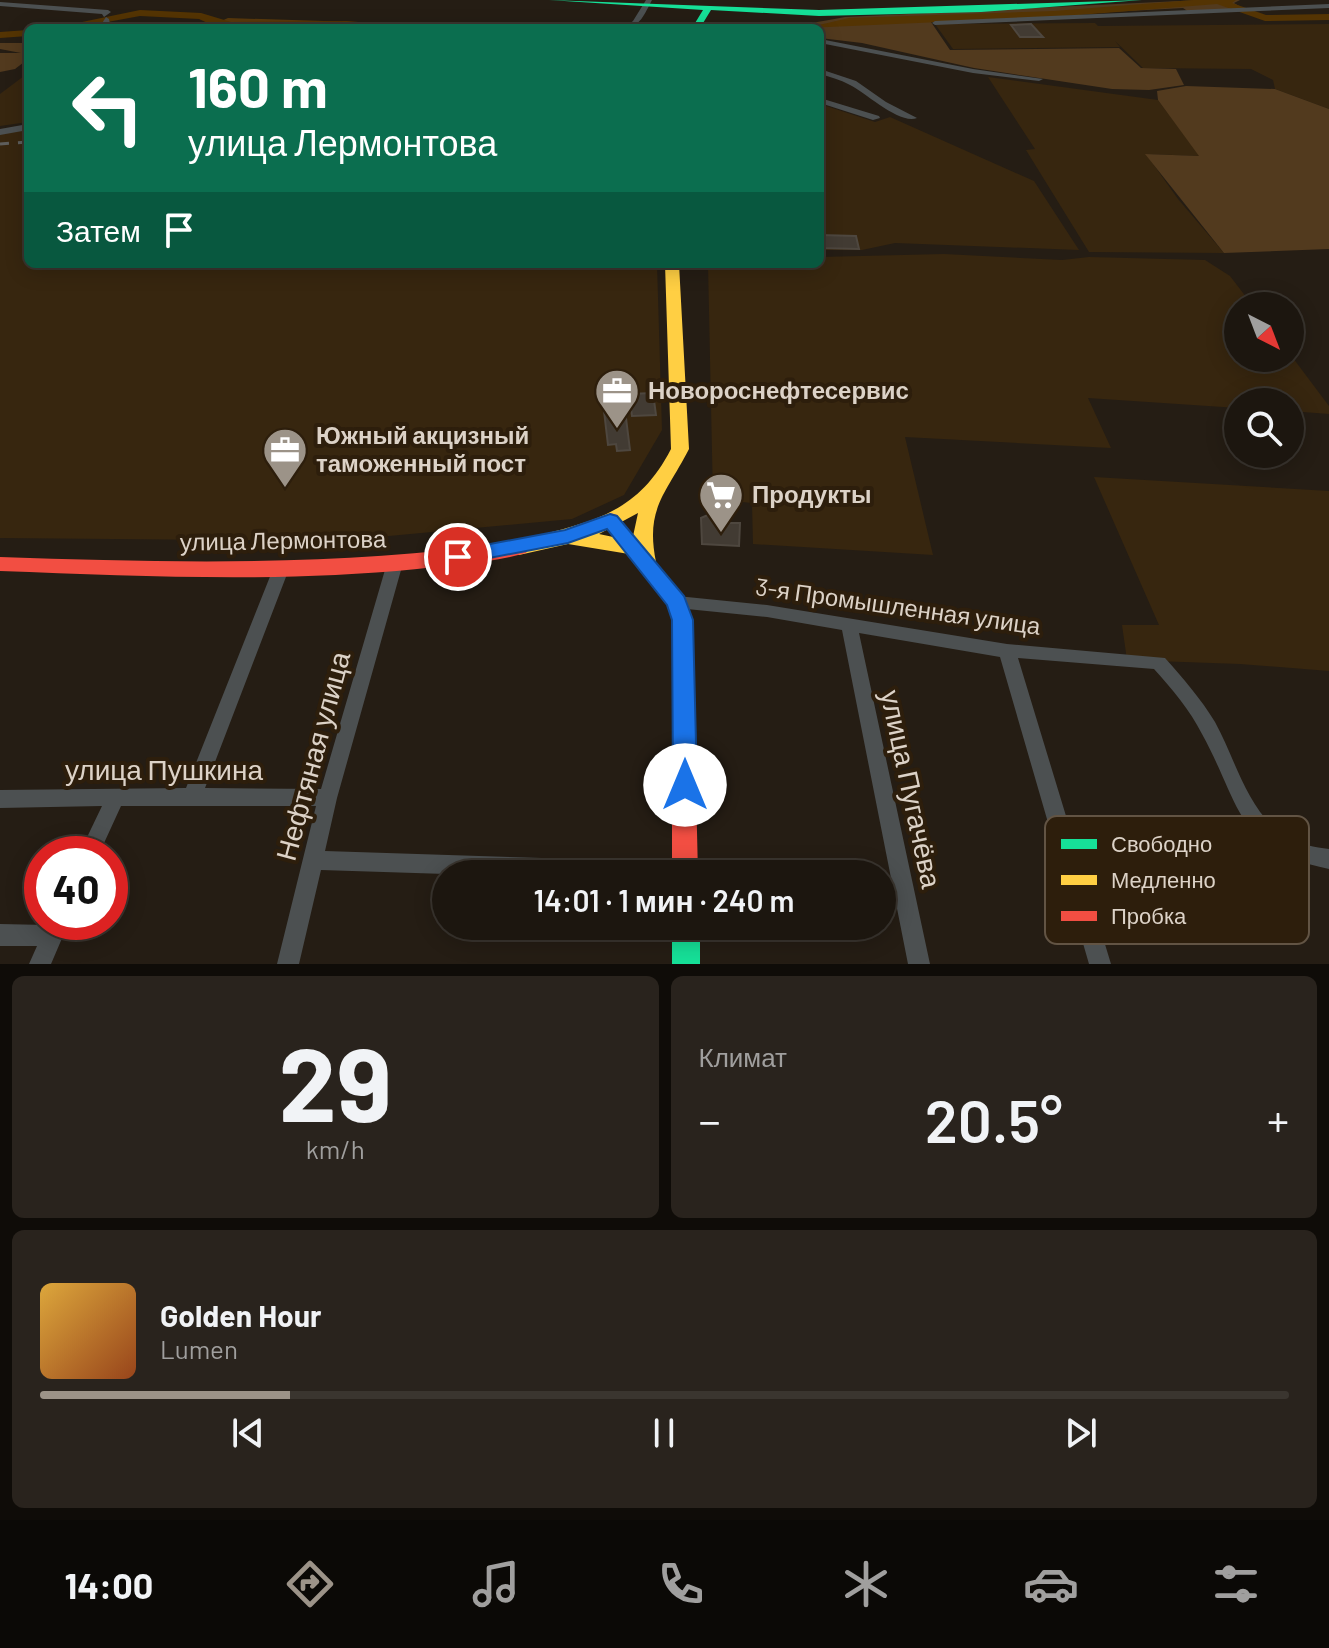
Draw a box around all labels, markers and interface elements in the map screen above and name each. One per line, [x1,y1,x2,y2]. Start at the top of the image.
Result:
text: 160 m [188,52,328,119]
icon: left [56,56,160,160]
text: улица Лермонтова [188,120,497,163]
icon: arrive [157,208,201,252]
text: Затем [56,212,141,248]
north arrow [1224,292,1304,372]
map controls [1224,292,1304,468]
office icon: Новороснефтесервис [593,367,641,430]
place label: Новороснефтесервис [648,375,909,404]
button: search [1224,388,1304,468]
place label: Южный акцизный таможенный пост [316,420,529,477]
office icon: Южный акцизный таможенный пост [261,426,309,489]
supermarket icon: Продукты [697,471,745,534]
place label: Продукты [752,479,871,508]
street label: улица Лермонтова [180,523,387,556]
pin [424,523,492,591]
icon: arrive [436,535,480,579]
street label: 3-я Промышленная улица [754,571,1043,640]
street label: Нефтяная улица [268,647,356,864]
street label: улица Пугачёва [874,687,950,891]
position arrow [643,743,727,827]
street label: улица Пушкина [65,752,263,786]
legend [1045,816,1309,944]
text: Свободно [1111,830,1212,857]
speed limit sign: 40 [24,836,128,940]
text: Медленно [1111,866,1216,893]
text: 14:01 · 1 мин · 240 m [534,882,794,918]
text: Пробка [1111,902,1187,929]
text: 29 [279,1018,392,1143]
text: Климат [699,1041,787,1072]
text: 20.5° [925,1083,1063,1155]
text: − [699,1093,721,1146]
text: + [1267,1093,1289,1146]
text: km/h [306,1133,365,1164]
text: Golden Hour [160,1297,322,1333]
text: Lumen [160,1333,238,1364]
icon: previous [226,1411,270,1455]
icon: pause [642,1411,686,1455]
icon: next [1059,1411,1103,1455]
icon: directions [282,1556,338,1612]
icon: music [468,1556,524,1612]
icon: phone [653,1556,709,1612]
icon: climate [838,1556,894,1612]
icon: car [1023,1556,1079,1612]
icon: filters [1208,1556,1264,1612]
text: 14:00 [65,1563,153,1606]

